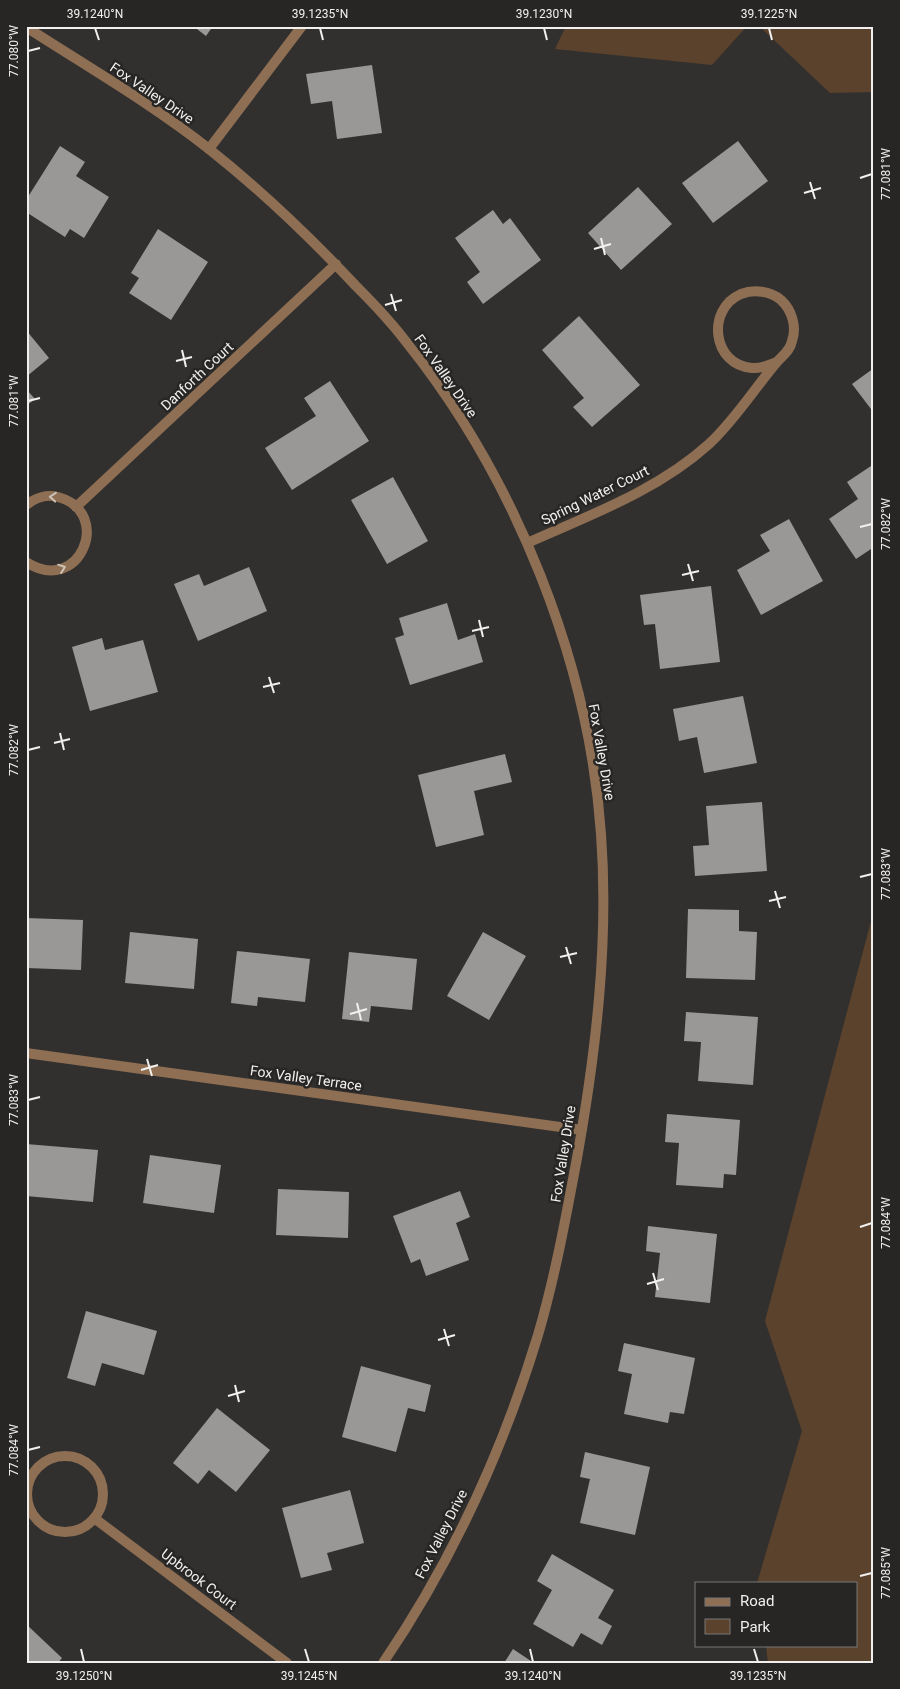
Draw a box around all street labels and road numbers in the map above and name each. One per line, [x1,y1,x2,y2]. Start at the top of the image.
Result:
street label: Fox Valley Drive [107,59,197,127]
street label: Fox Valley Drive [411,331,481,421]
street label: Danforth Court [158,338,237,413]
street label: Spring Water Court [539,462,652,528]
street label: Fox Valley Drive [586,702,618,802]
street label: Fox Valley Terrace [249,1062,363,1094]
street label: Fox Valley Drive [547,1104,579,1204]
street label: Fox Valley Drive [412,1487,470,1581]
street label: Upbrook Court [158,1545,240,1613]

